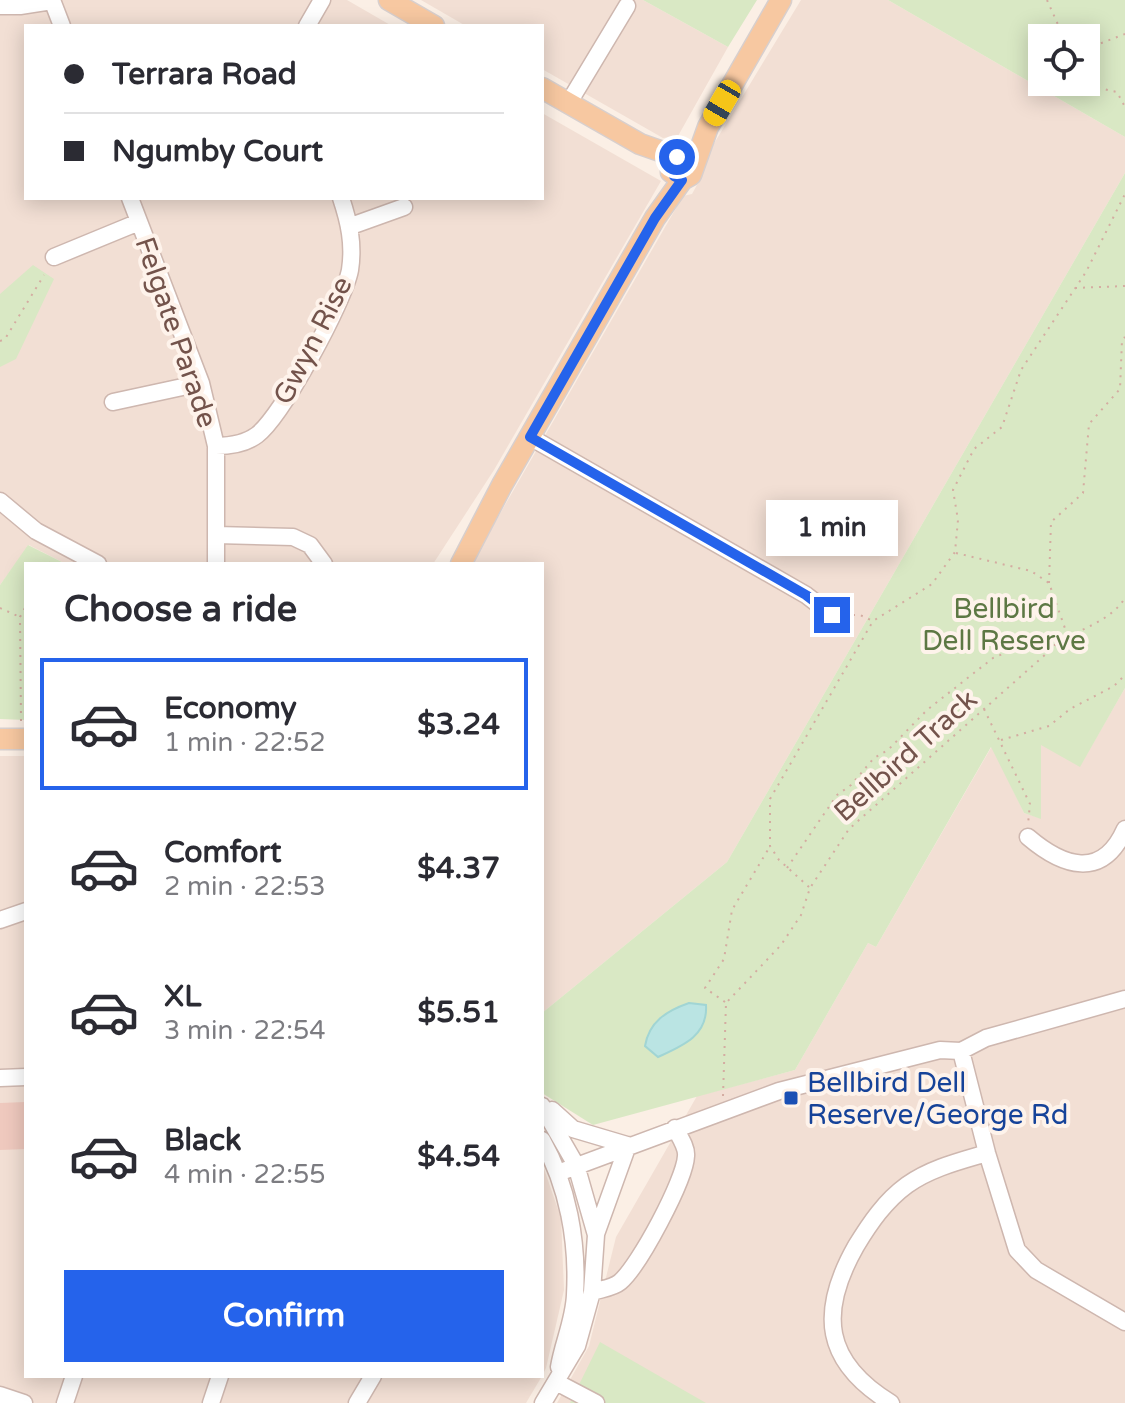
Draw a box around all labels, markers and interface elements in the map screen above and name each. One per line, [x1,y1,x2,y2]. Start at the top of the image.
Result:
map controls [1028,24,1100,96]
button: locate [1028,24,1100,96]
text: Terrara Road [112,56,297,93]
car [700,76,744,130]
text: Ngumby Court [112,133,323,170]
route start [659,139,695,175]
street label: Felgate Parade [128,233,225,432]
street label: Gwyn Rise [266,271,360,410]
callout: 1 min [766,499,898,555]
text: 1 min [797,512,867,543]
text: Choose a ride [64,588,297,631]
park label: Bellbird Dell Reserve [922,592,1086,658]
route end [814,597,850,633]
street label: Bellbird Track [827,683,984,829]
icon: car [68,688,140,760]
text: Economy [164,690,297,727]
text: $3.24 [417,706,500,743]
text: 1 min · 22:52 [164,727,326,758]
icon: car [68,832,140,904]
text: Comfort [164,834,282,871]
text: $4.37 [417,850,500,887]
text: 2 min · 22:53 [164,871,326,902]
icon: car [68,976,140,1048]
text: XL [164,978,201,1015]
text: $5.51 [418,994,500,1031]
text: 3 min · 22:54 [164,1015,326,1046]
place label: Bellbird Dell Reserve/George Rd [807,1066,1068,1132]
marker: Bellbird Dell Reserve/George Rd [782,1089,800,1107]
icon: car [68,1120,140,1192]
text: Black [164,1122,241,1159]
text: $4.54 [417,1138,500,1175]
text: 4 min · 22:55 [164,1159,326,1190]
button: Confirm [64,1270,504,1362]

